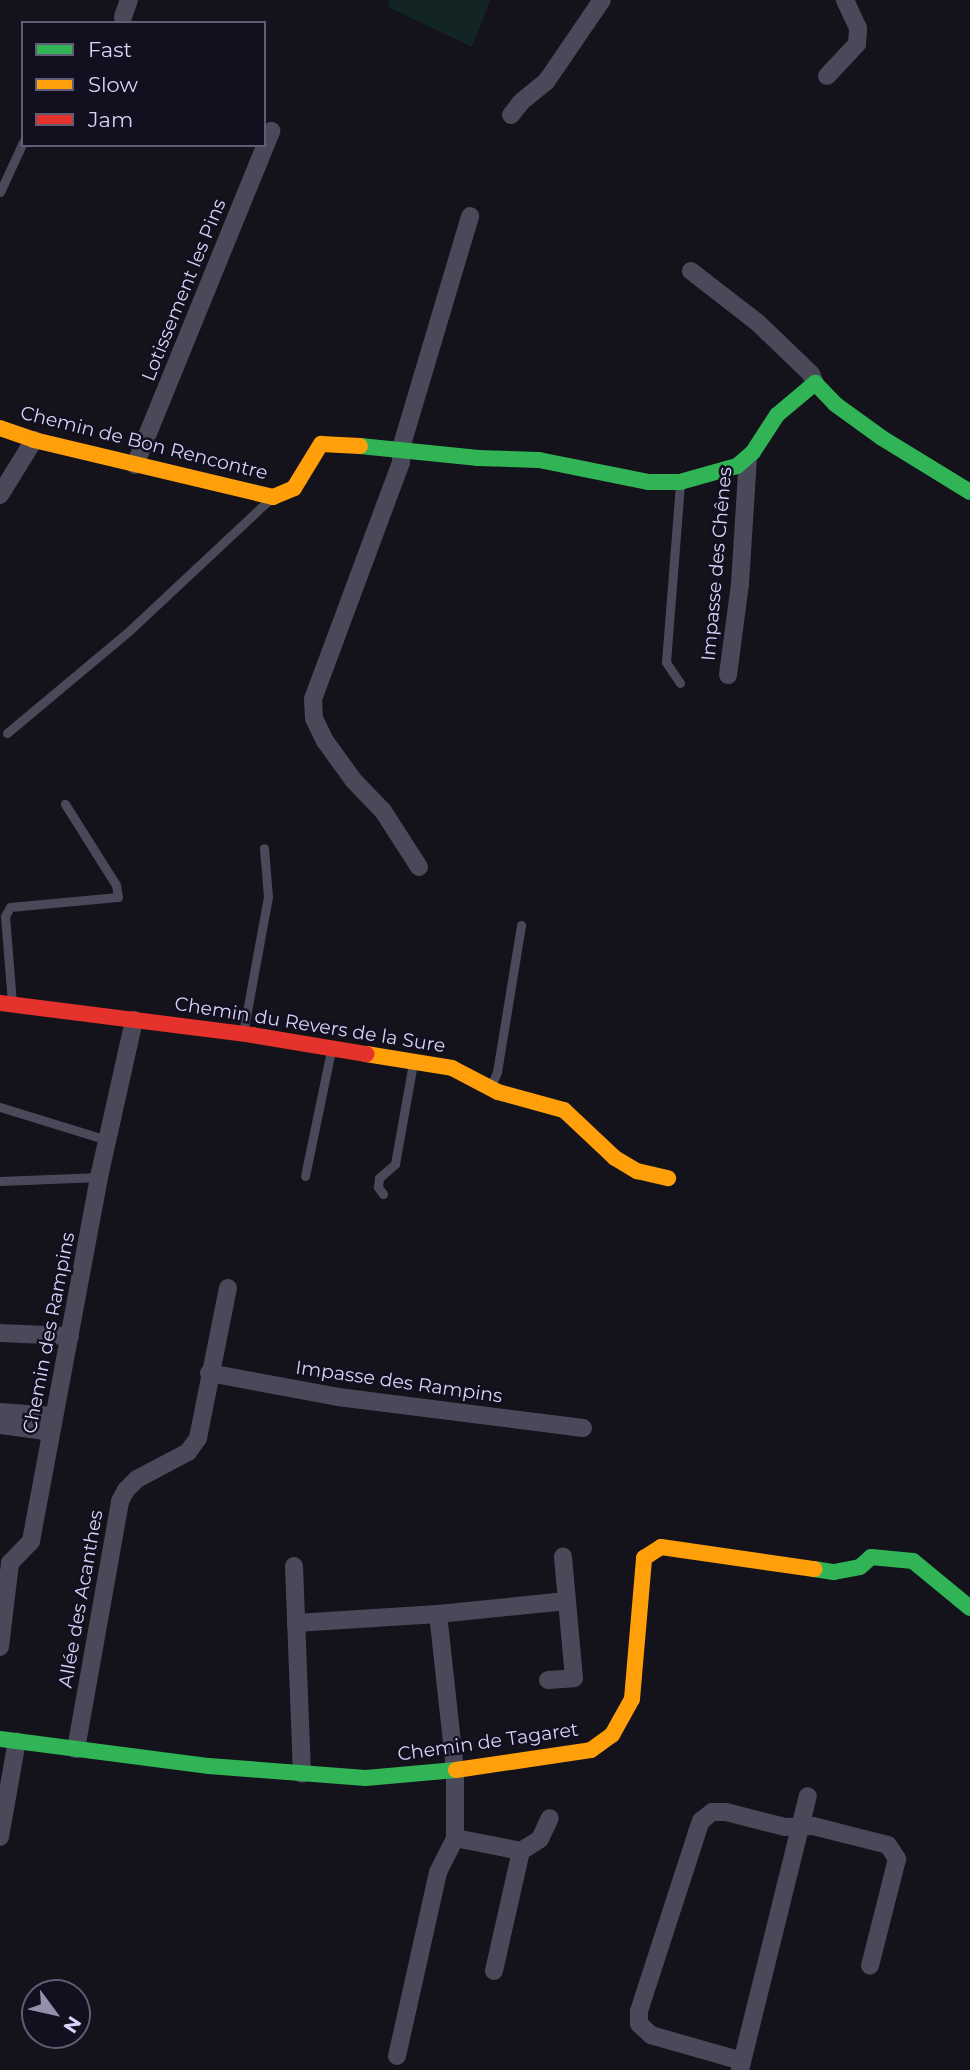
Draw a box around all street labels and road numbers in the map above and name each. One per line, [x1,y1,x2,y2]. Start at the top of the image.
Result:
street label: Lotissement les Pins [137,195,231,385]
street label: Chemin de Bon Rencontre [18,401,270,485]
street label: Impasse des Chênes [697,466,737,662]
street label: Chemin du Revers de la Sure [173,992,447,1058]
street label: Chemin des Rampins [18,1230,80,1436]
street label: Impasse des Rampins [294,1356,504,1408]
street label: Allée des Acanthes [54,1508,108,1690]
street label: Chemin de Tagaret [396,1718,580,1766]

